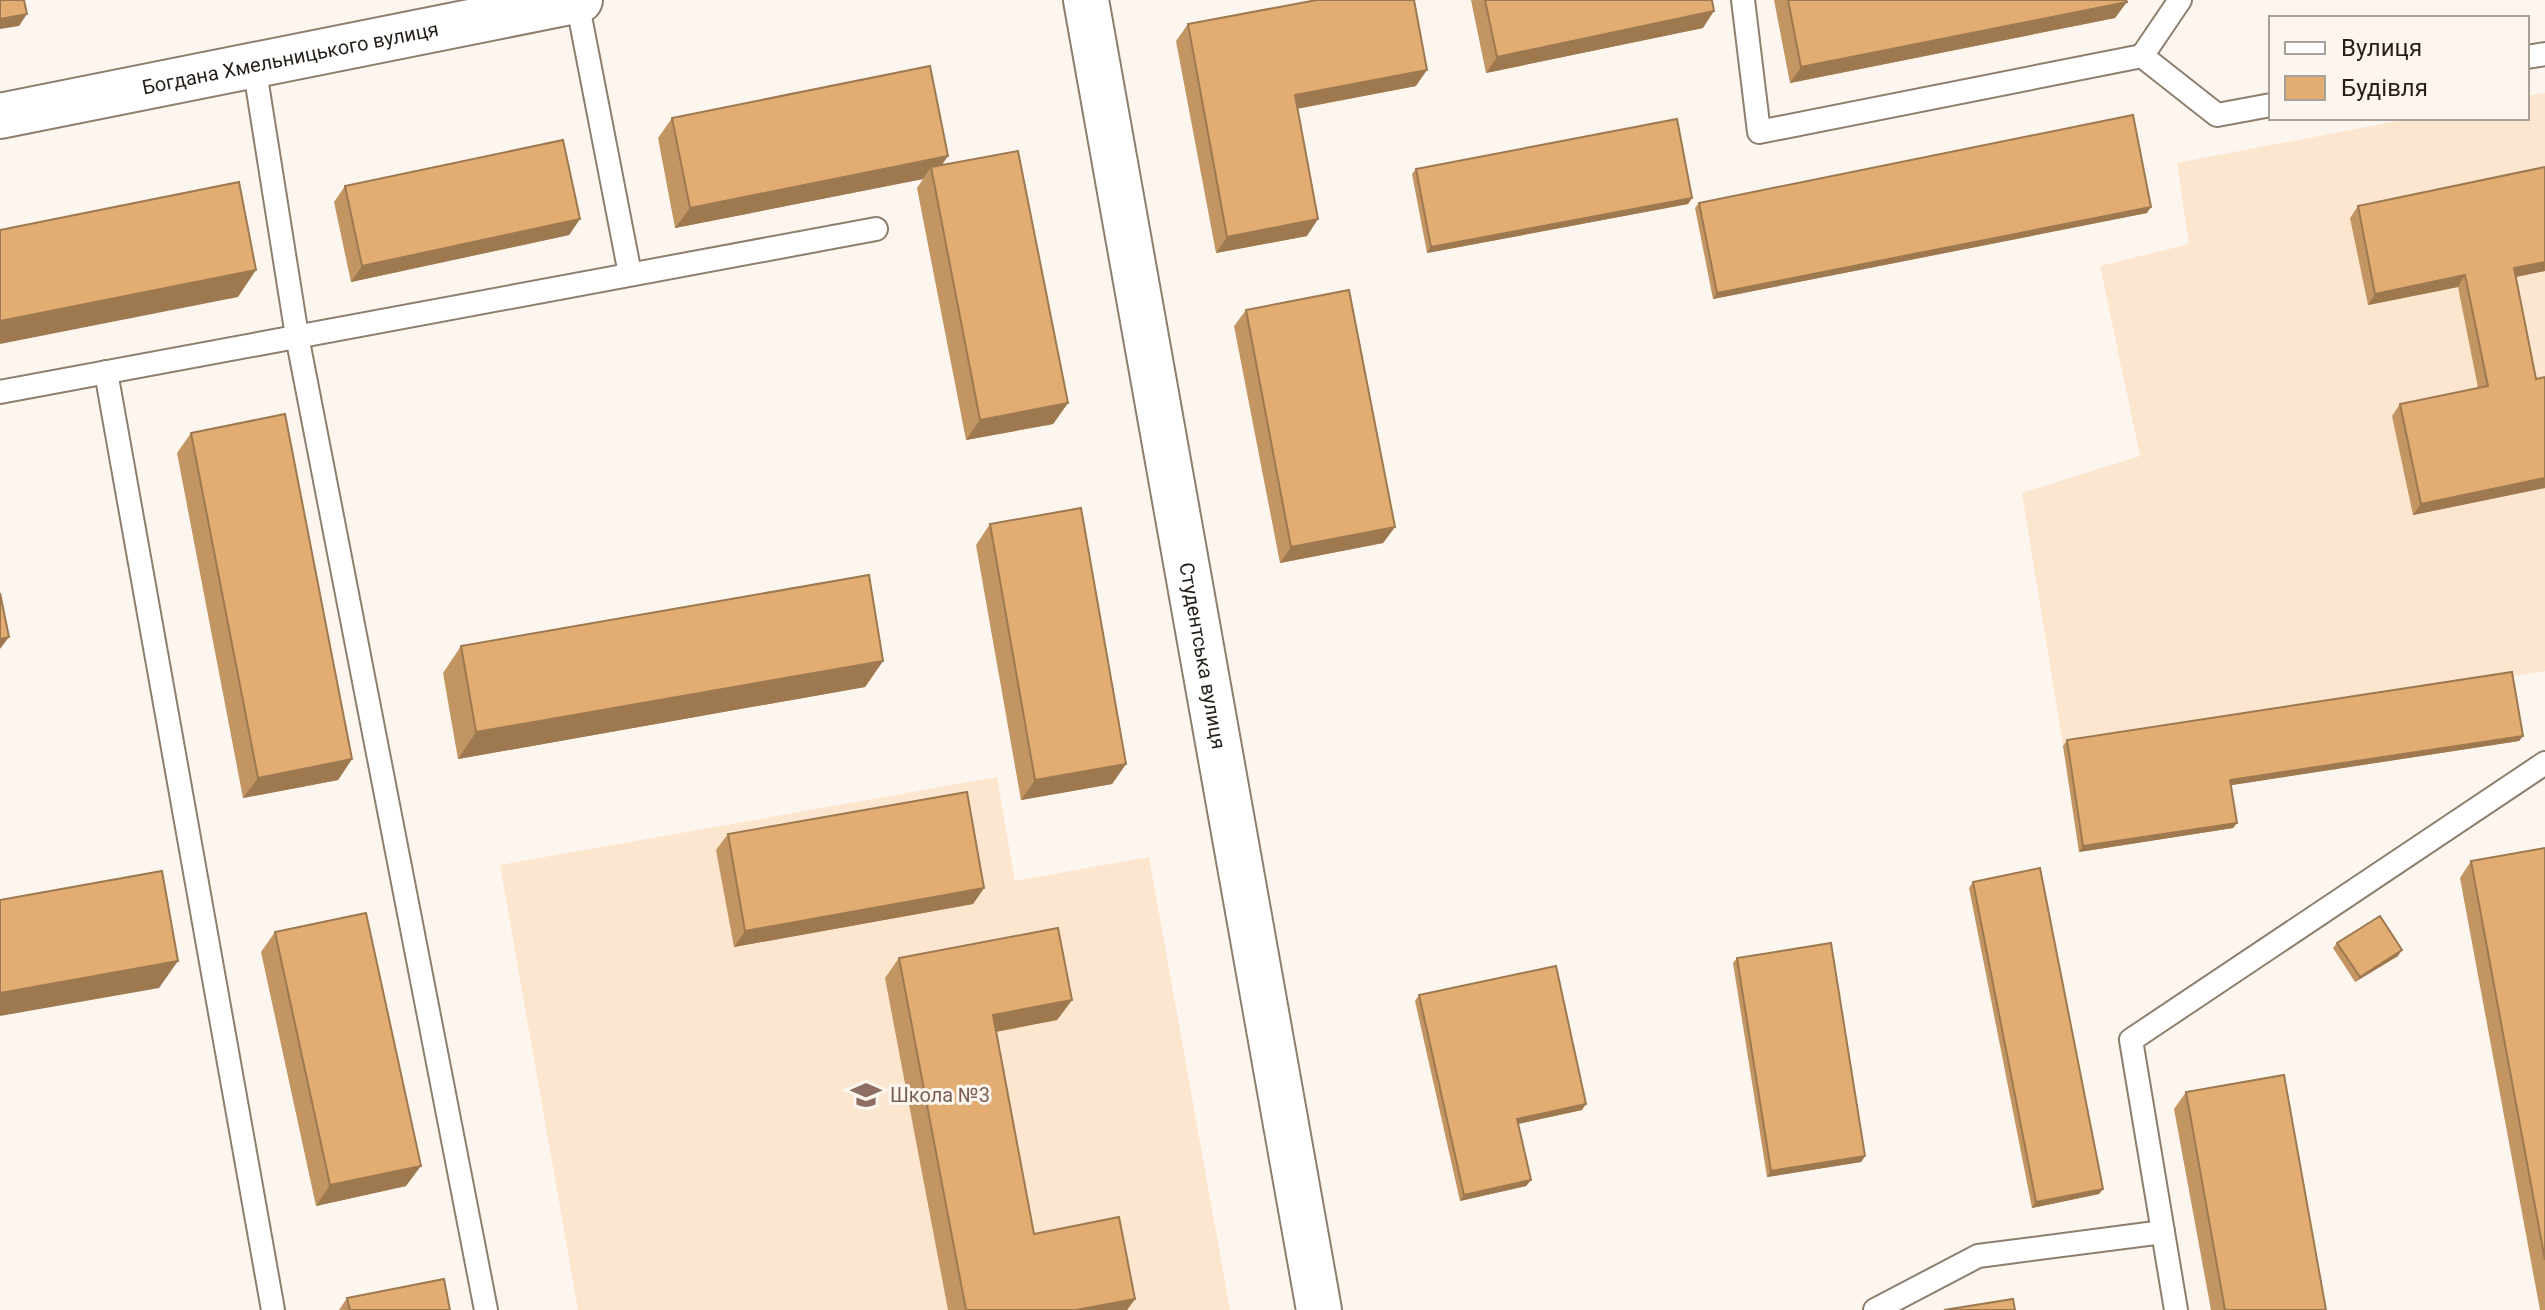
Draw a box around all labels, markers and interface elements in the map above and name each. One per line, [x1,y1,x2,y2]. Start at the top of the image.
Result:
legend [2269,16,2529,120]
street label: Богдана Хмельницького вулиця [140,17,440,99]
text: Вулиця [2341,34,2422,62]
text: Будівля [2341,74,2428,102]
street label: Студентська вулиця [1174,560,1231,751]
school or university icon: Школа №3 [849,1078,883,1112]
place label: Школа №3 [890,1083,990,1107]

